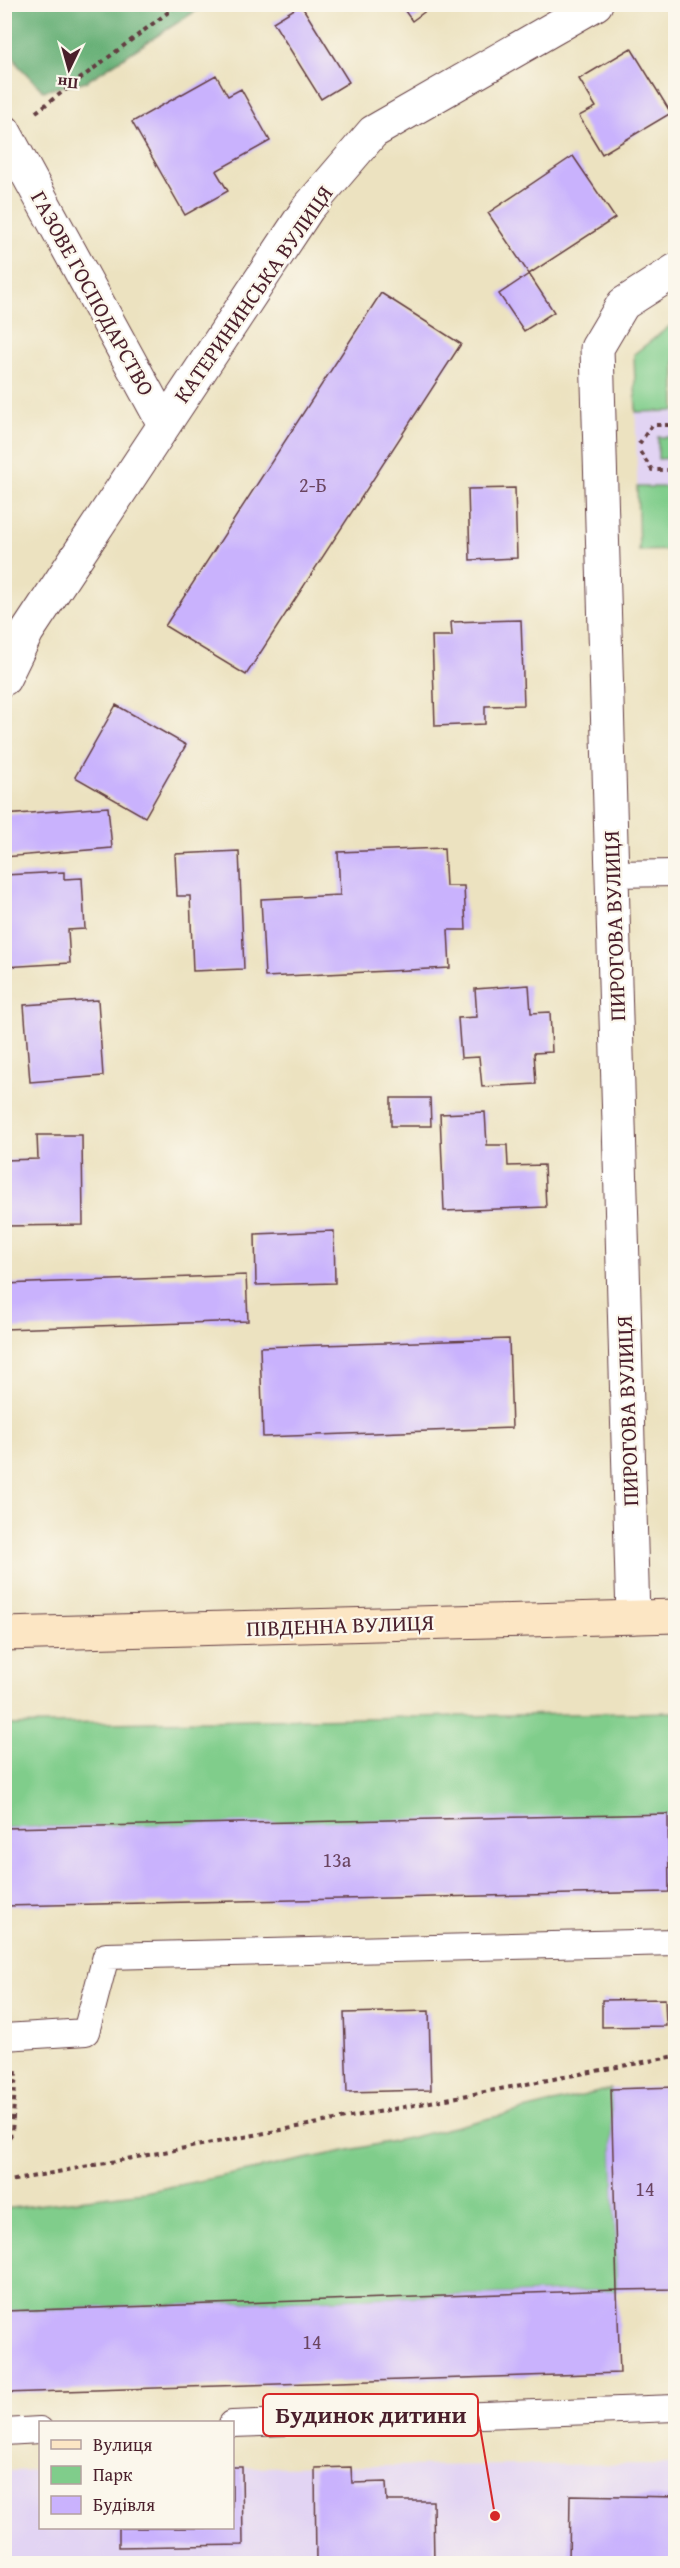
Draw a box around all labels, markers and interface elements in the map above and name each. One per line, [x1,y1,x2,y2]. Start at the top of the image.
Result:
north arrow [39,39,99,99]
text: Пн [56,71,79,97]
street label: КАТЕРИНИНСЬКА ВУЛИЦЯ [166,179,340,409]
street label: ГАЗОВЕ ГОСПОДАРСТВО [23,185,163,401]
house number: 2-Б [299,470,327,499]
street label: ПИРОГОВА ВУЛИЦЯ [595,830,633,1022]
street label: ПИРОГОВА ВУЛИЦЯ [608,1315,646,1507]
street label: ПІВДЕННА ВУЛИЦЯ [246,1606,434,1644]
house number: 13а [323,1845,352,1874]
house number: 14 [635,2174,655,2203]
house number: 14 [302,2327,322,2356]
callout: Будинок дитини [263,2394,478,2436]
text: Будинок дитини [275,2397,467,2432]
legend [39,2421,234,2529]
text: Вулиця [93,2431,152,2458]
text: Парк [93,2461,133,2488]
text: Будівля [93,2491,155,2518]

